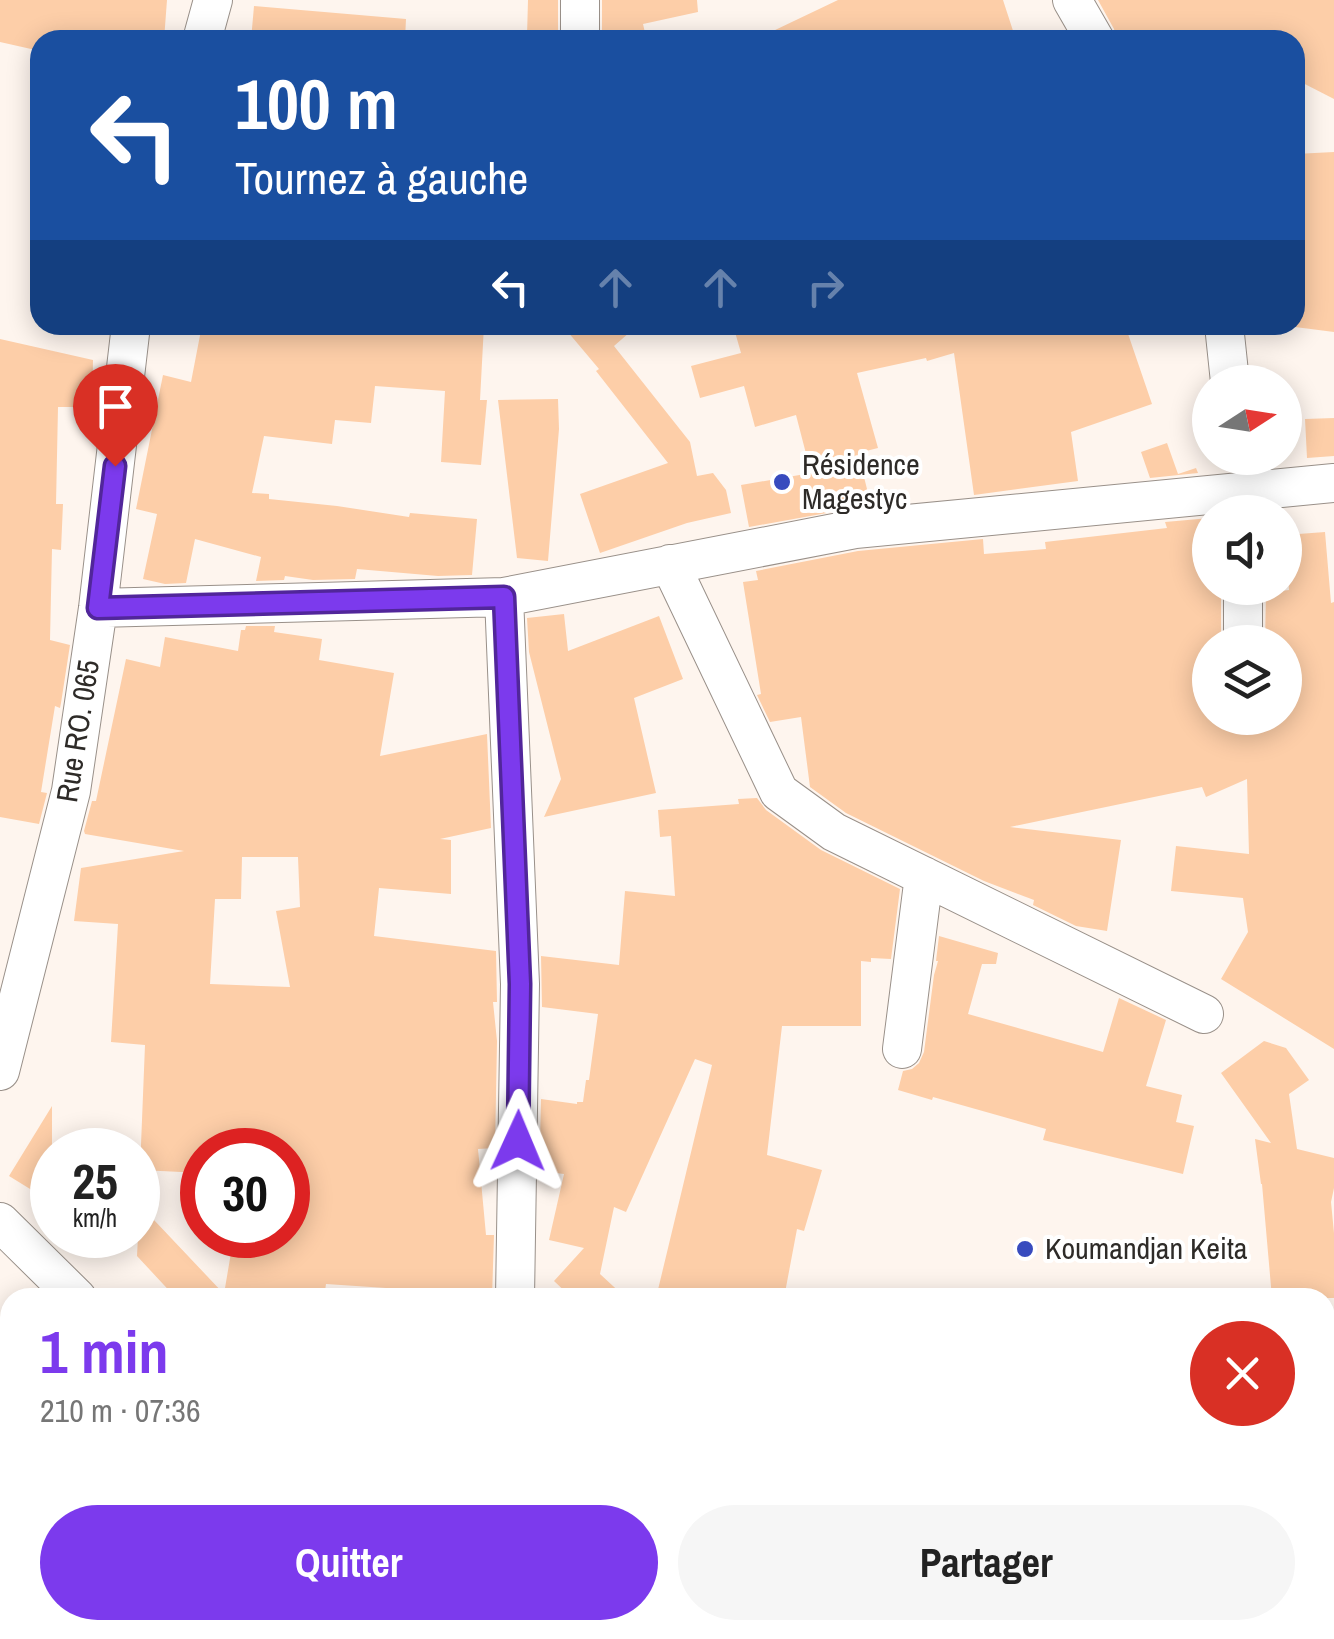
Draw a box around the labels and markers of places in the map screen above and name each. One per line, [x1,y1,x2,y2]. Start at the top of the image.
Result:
pin [73,364,158,467]
place label: Résidence Magestyc [802,444,920,518]
marker: Résidence Magestyc [771,471,793,493]
place label: Koumandjan Keita [1045,1228,1248,1268]
marker: Koumandjan Keita [1014,1238,1036,1260]

